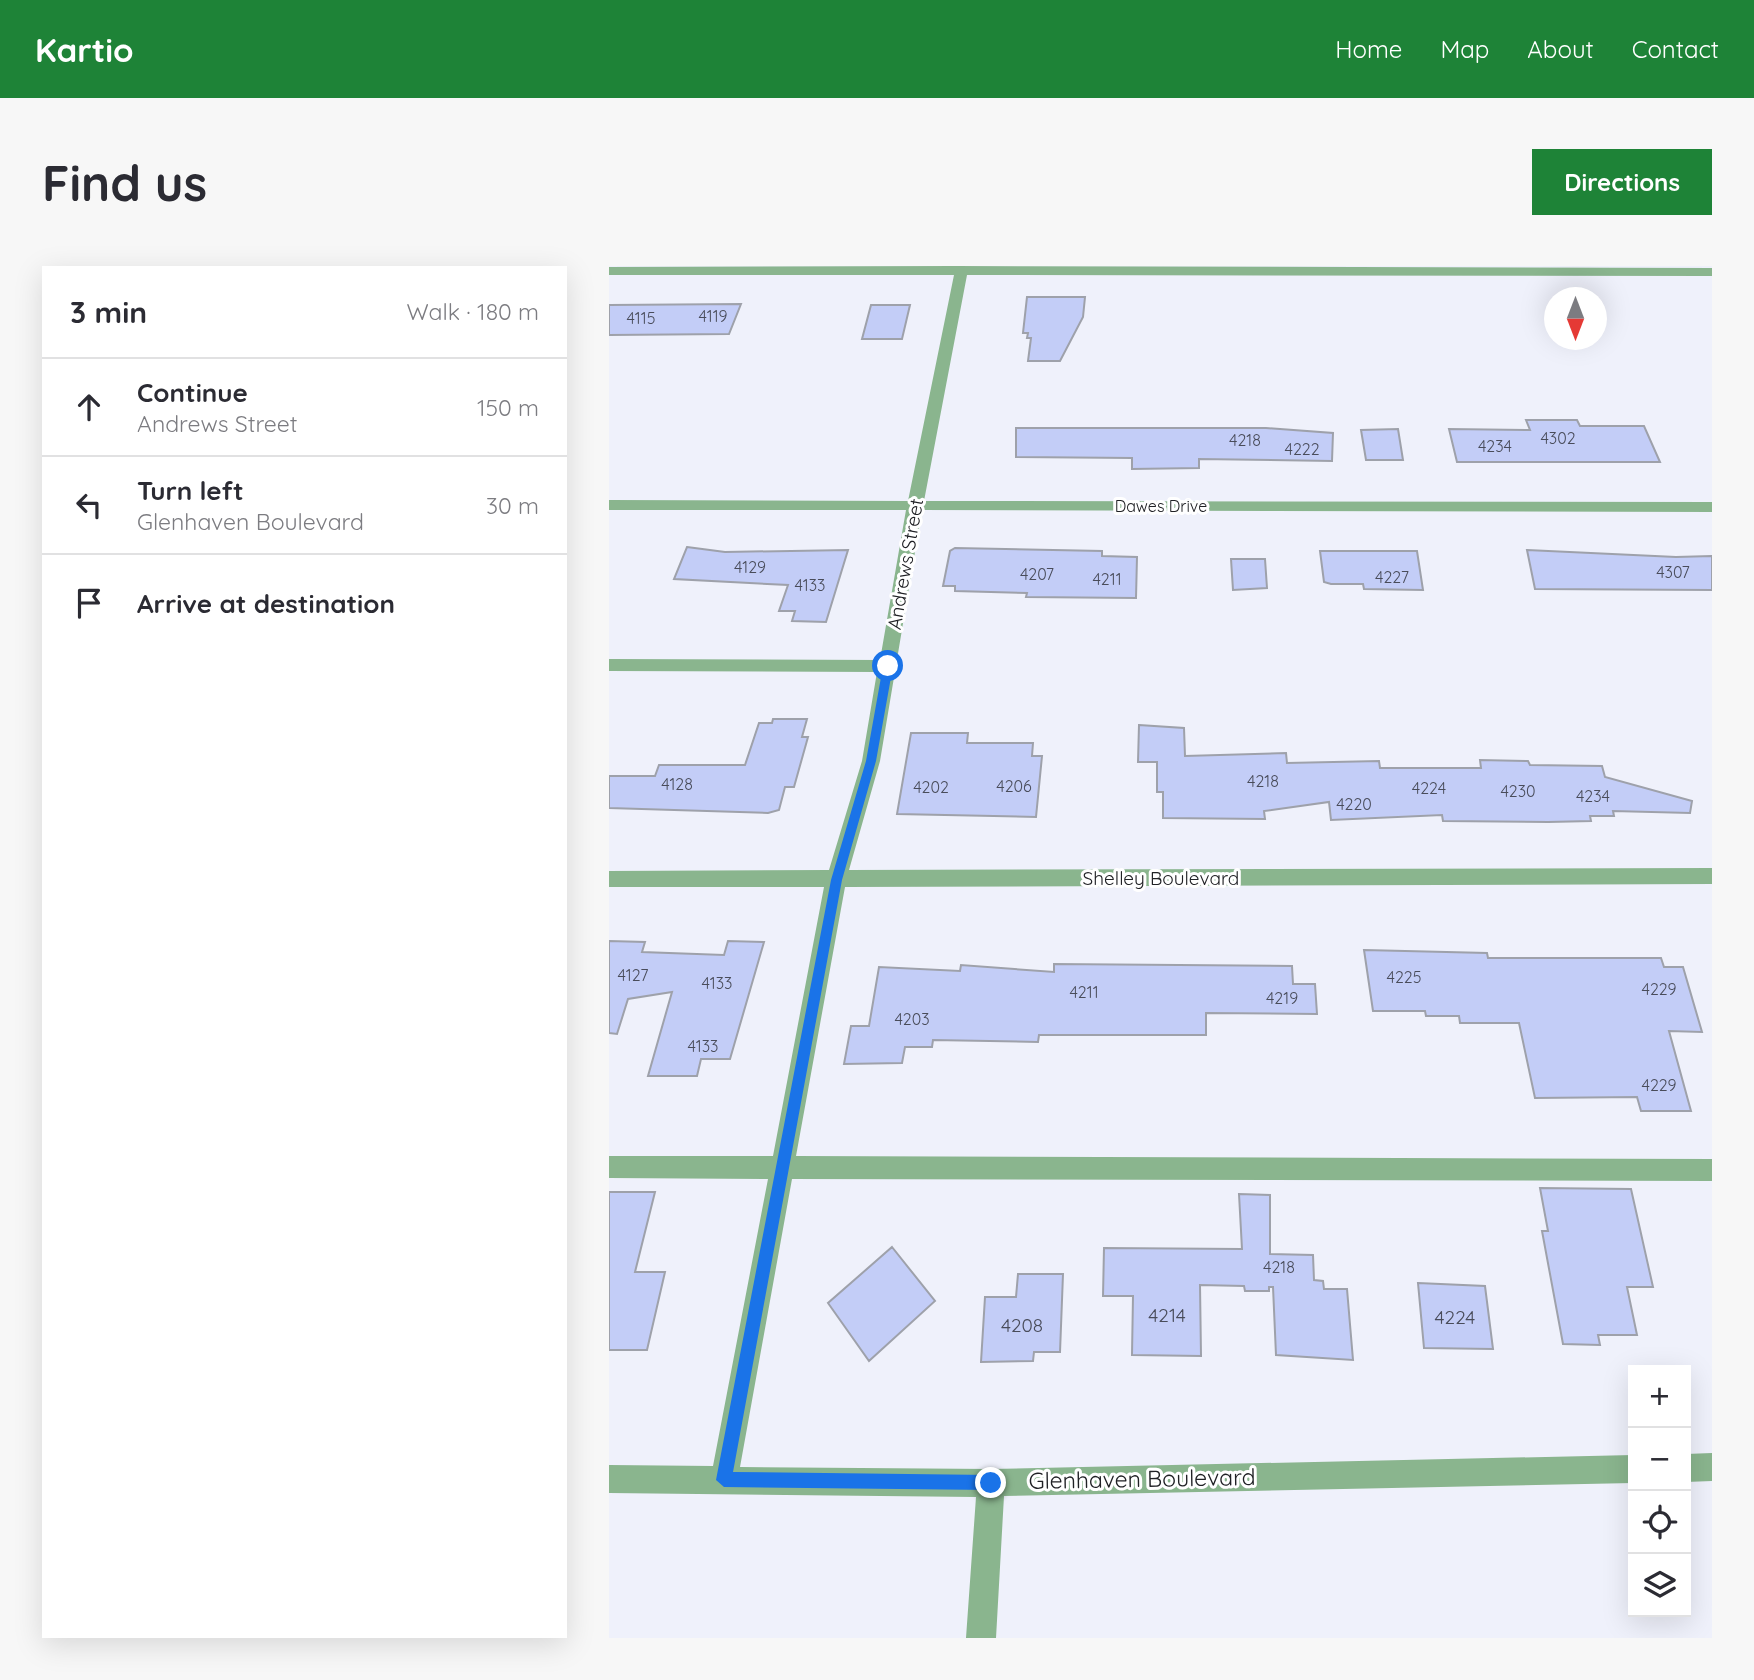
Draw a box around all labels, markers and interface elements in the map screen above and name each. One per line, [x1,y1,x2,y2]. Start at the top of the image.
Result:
text: Kartio [35,29,134,70]
text: Home [1335,34,1402,64]
text: Map [1440,34,1489,64]
text: About [1527,34,1594,64]
text: Contact [1632,34,1719,64]
button: Directions [1532,149,1712,215]
text: Find us [42,152,207,213]
north arrow [1544,287,1607,350]
text: 3 min [70,293,147,331]
text: Walk · 180 m [407,297,539,326]
house number: 4119 [698,306,728,326]
house number: 4115 [627,308,655,328]
text: Continue [137,376,248,409]
icon: ahead [70,388,108,426]
text: 150 m [477,393,539,422]
text: Andrews Street [137,409,298,438]
house number: 4302 [1540,428,1576,448]
house number: 4218 [1229,430,1261,450]
house number: 4234 [1478,436,1512,456]
house number: 4222 [1284,439,1320,459]
text: Turn left [137,474,244,507]
icon: left [70,486,108,524]
text: 30 m [486,491,539,520]
street label: Dawes Drive [1115,496,1207,516]
street label: Andrews Street [882,497,928,631]
text: Glenhaven Boulevard [137,507,364,536]
house number: 4129 [734,557,766,577]
house number: 4307 [1656,562,1690,582]
house number: 4207 [1020,564,1054,584]
house number: 4227 [1375,567,1409,587]
house number: 4211 [1092,569,1122,589]
house number: 4133 [794,575,826,595]
icon: arrive [70,584,108,622]
text: Arrive at destination [137,587,395,620]
route start [872,650,903,681]
house number: 4218 [1247,771,1279,791]
house number: 4128 [661,774,693,794]
house number: 4206 [996,776,1032,796]
house number: 4202 [913,777,949,797]
house number: 4224 [1412,778,1446,798]
house number: 4230 [1500,781,1536,801]
house number: 4234 [1576,786,1610,806]
house number: 4220 [1336,794,1372,814]
street label: Shelley Boulevard [1083,866,1239,890]
house number: 4127 [617,965,649,985]
house number: 4225 [1387,967,1421,987]
house number: 4133 [701,973,733,993]
house number: 4229 [1641,979,1677,999]
house number: 4211 [1069,982,1099,1002]
house number: 4219 [1266,988,1298,1008]
house number: 4203 [894,1009,930,1029]
house number: 4133 [687,1036,719,1056]
house number: 4229 [1641,1075,1677,1095]
house number: 4218 [1263,1257,1295,1277]
house number: 4214 [1148,1303,1186,1327]
house number: 4224 [1435,1305,1475,1329]
house number: 4208 [1001,1313,1043,1337]
map controls [1628,1365,1691,1617]
button: + [1628,1365,1691,1428]
button: − [1628,1428,1691,1491]
street label: Glenhaven Boulevard [1028,1462,1256,1495]
route end [975,1467,1006,1498]
button: locate [1628,1491,1691,1554]
button: layers [1628,1554,1691,1617]

